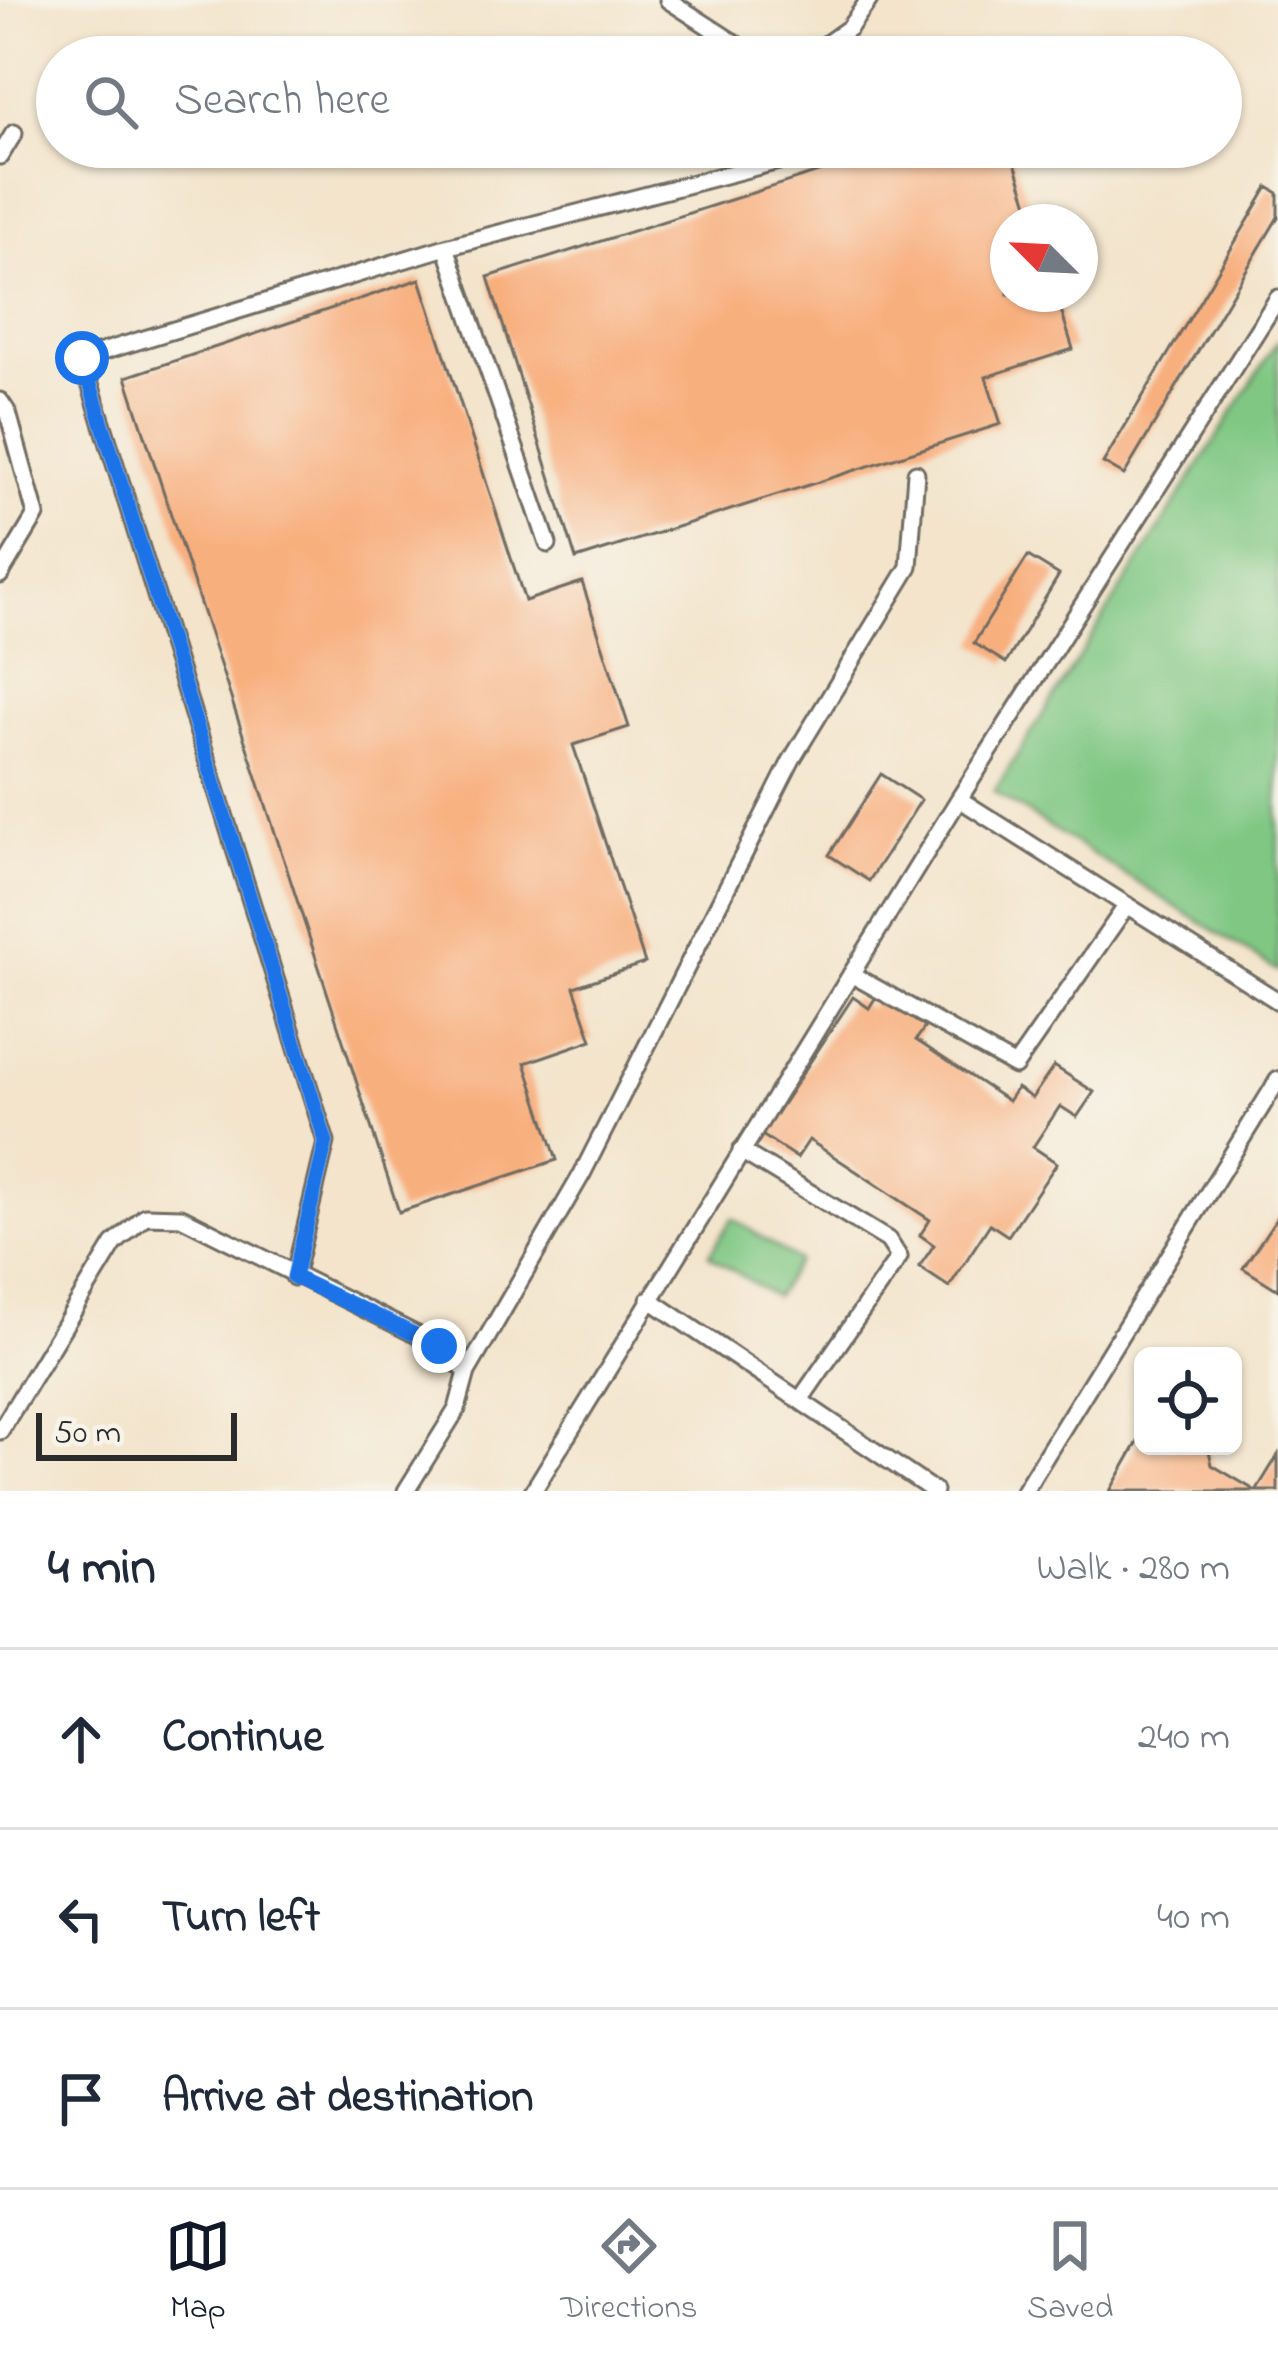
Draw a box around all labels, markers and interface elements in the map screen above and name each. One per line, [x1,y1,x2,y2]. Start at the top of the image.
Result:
search box [36,36,1242,168]
icon: search [78,69,144,135]
text: Search here [174,69,390,135]
north arrow [990,204,1098,312]
route start [55,331,109,385]
route end [412,1319,466,1373]
map controls [1134,1347,1242,1455]
button: locate [1134,1347,1242,1455]
scale bar [36,1407,237,1460]
text: 50 m [54,1410,121,1458]
text: 4 min [48,1532,156,1607]
text: Walk · 280 m [1036,1541,1230,1598]
icon: ahead [48,1706,114,1772]
text: Continue [162,1706,323,1772]
text: 240 m [1138,1710,1230,1767]
icon: left [48,1886,114,1952]
text: Turn left [162,1886,320,1952]
text: 40 m [1157,1890,1230,1947]
icon: arrive [48,2066,114,2132]
text: Arrive at destination [162,2066,533,2132]
tab: Map [165,2213,231,2333]
tab: Directions [560,2213,698,2333]
tab: Saved [1027,2213,1113,2333]

